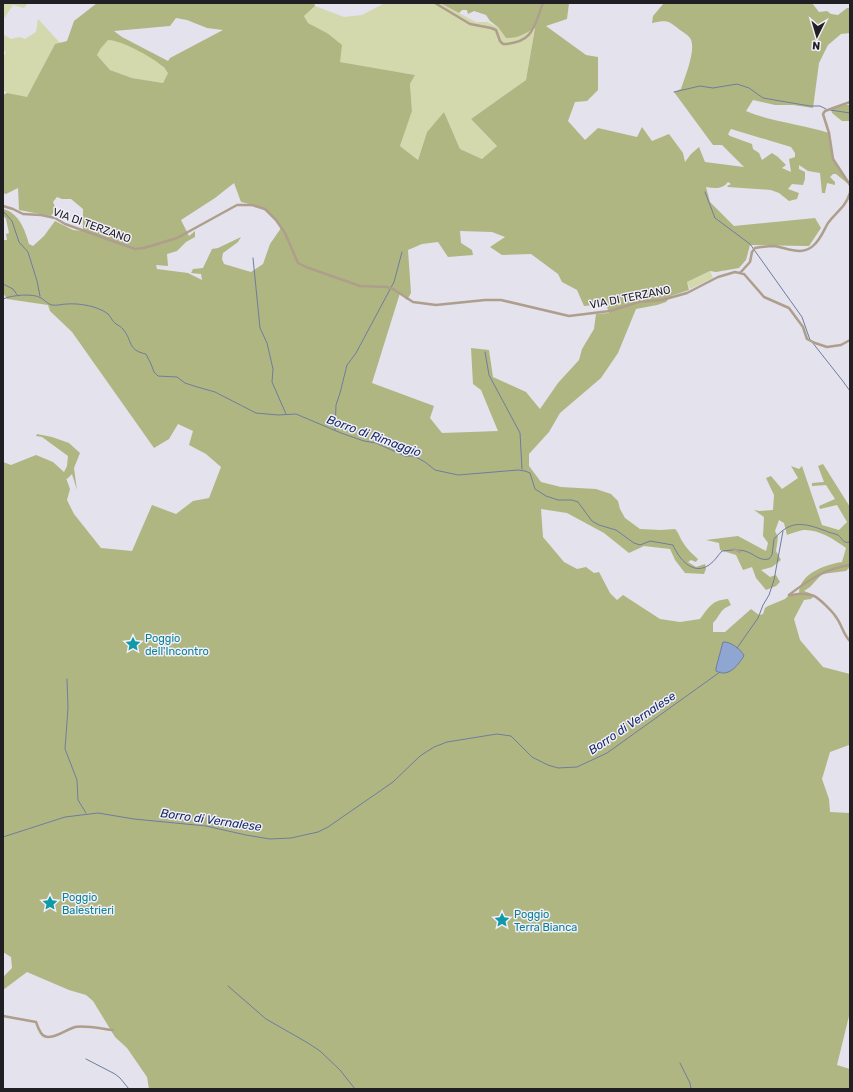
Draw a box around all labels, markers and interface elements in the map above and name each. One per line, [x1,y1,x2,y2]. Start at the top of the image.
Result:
north arrow [797,16,837,56]
text: N [812,39,821,52]
street label: VIA DI TERZANO [51,205,133,246]
street label: VIA DI TERZANO [588,283,672,312]
water label: Borro di Rimaggio [325,412,423,460]
place label: Poggio dell'Incontro [145,632,209,658]
place icon: Poggio dell'Incontro [124,635,142,653]
water label: Borro di Vernalese [586,689,678,757]
water label: Borro di Vernalese [160,806,263,834]
place label: Poggio Balestrieri [62,891,114,917]
place icon: Poggio Balestrieri [41,894,59,912]
place label: Poggio Terra Bianca [514,908,577,934]
place icon: Poggio Terra Bianca [493,911,511,929]

